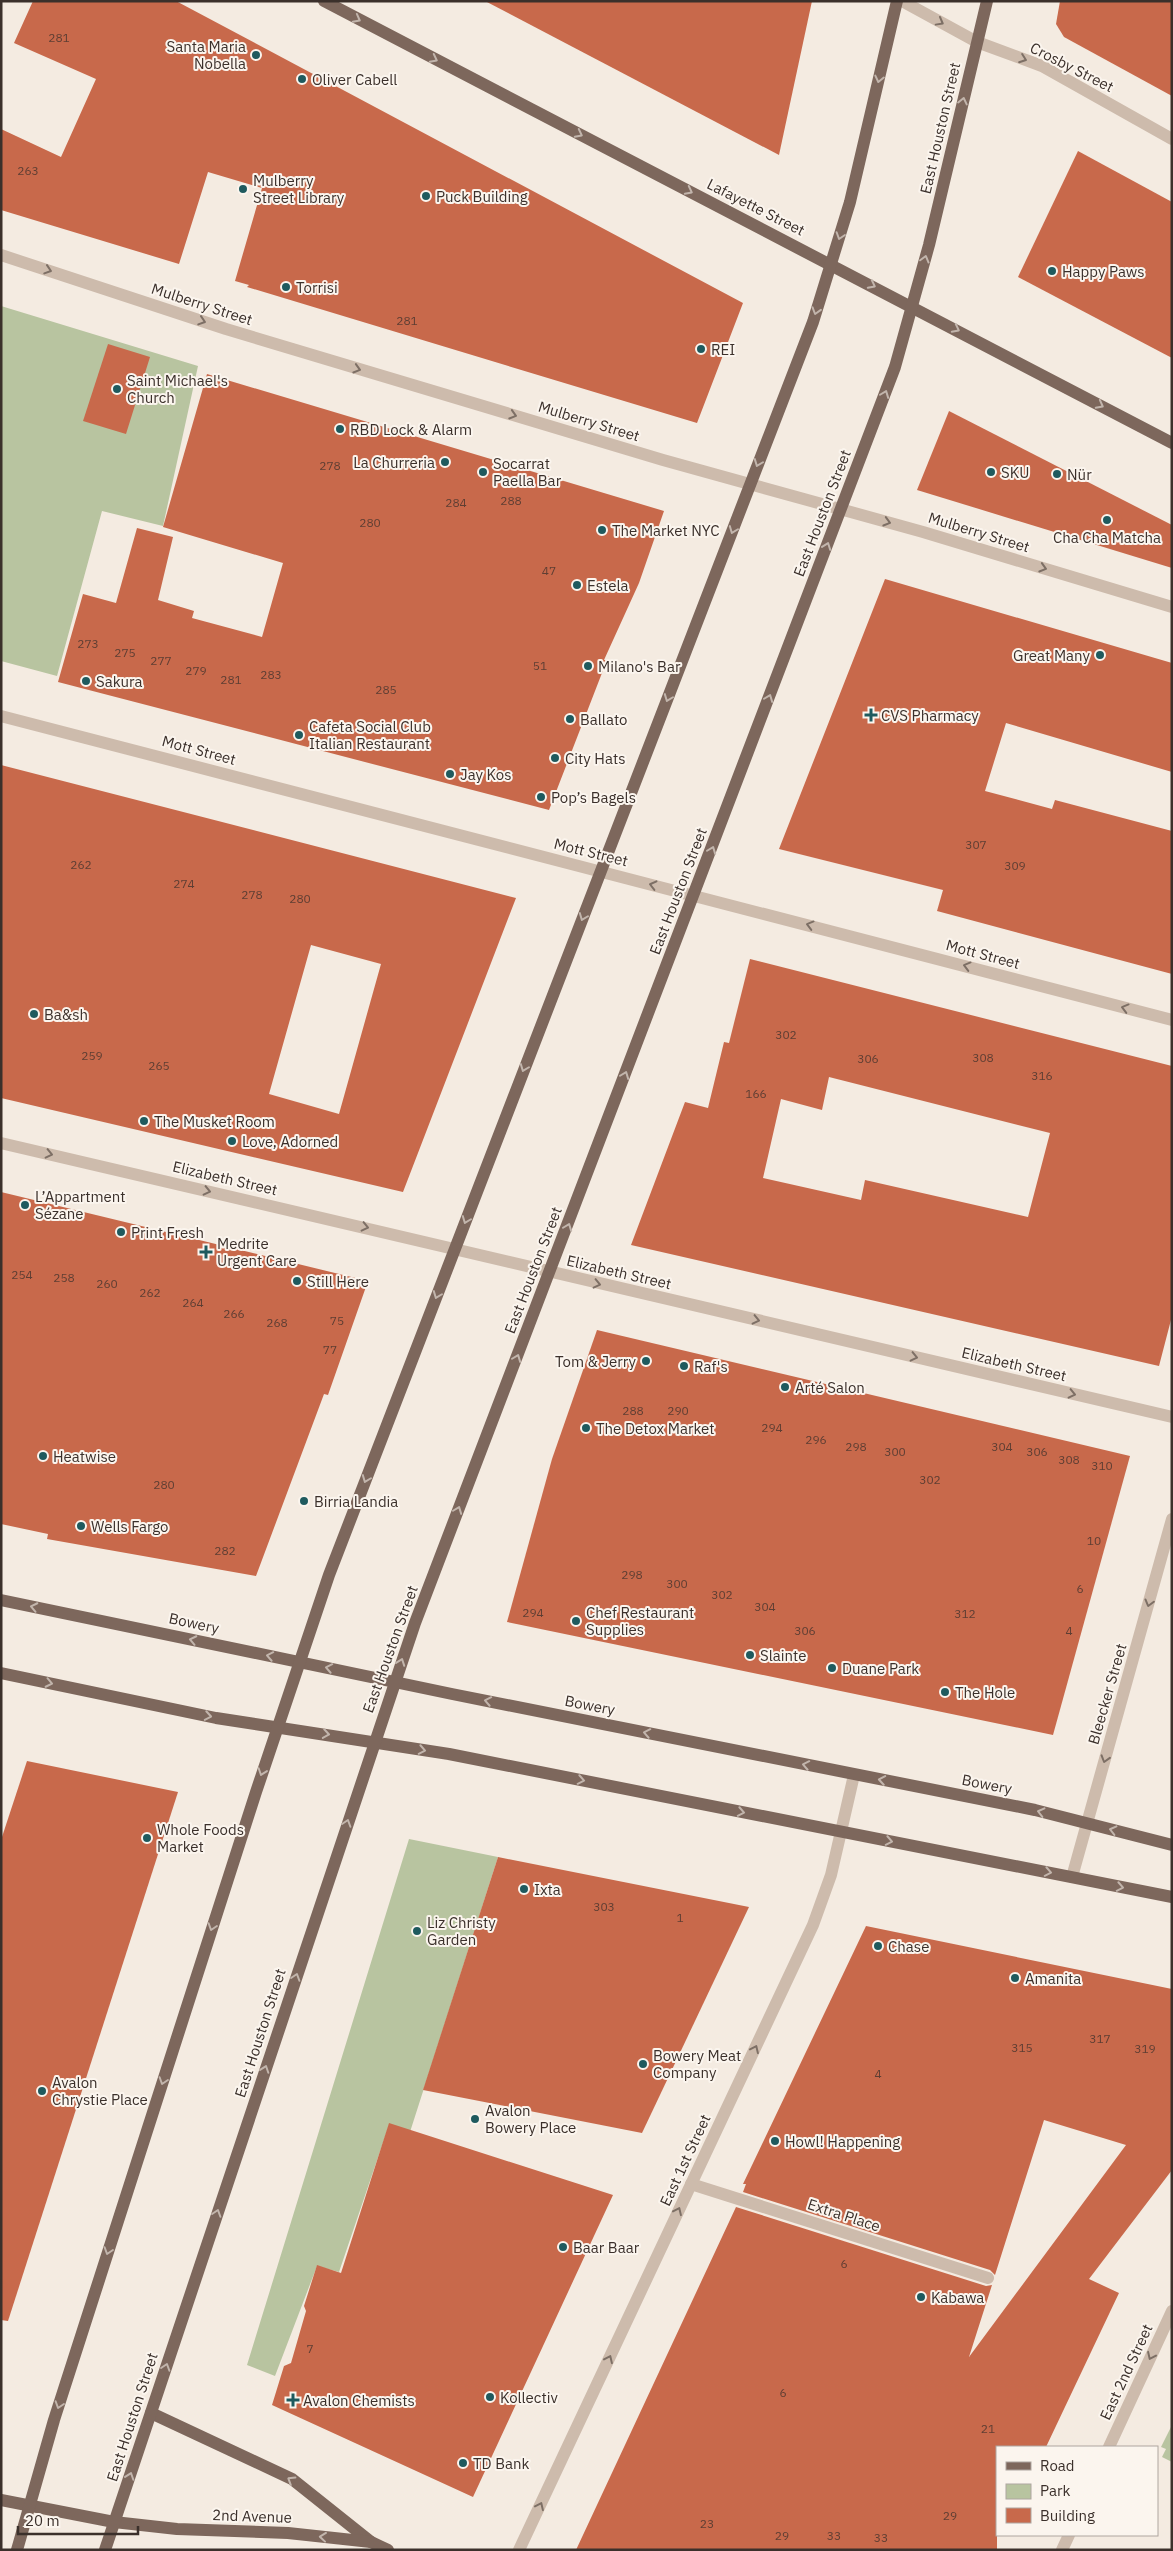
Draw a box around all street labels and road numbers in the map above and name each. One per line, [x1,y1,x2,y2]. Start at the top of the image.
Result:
street label: Crosby Street [1027,38,1117,96]
street label: East Houston Street [916,60,964,196]
street label: Lafayette Street [704,174,808,240]
street label: Mulberry Street [149,279,255,329]
street label: Mulberry Street [536,397,642,445]
street label: East Houston Street [789,447,855,579]
street label: Mulberry Street [926,508,1032,556]
street label: Mott Street [160,731,238,769]
street label: East Houston Street [645,825,711,957]
street label: Mott Street [552,834,630,870]
street label: Mott Street [944,935,1022,973]
street label: Elizabeth Street [171,1157,279,1199]
street label: East Houston Street [500,1204,566,1336]
street label: Elizabeth Street [565,1251,673,1293]
street label: Elizabeth Street [960,1343,1068,1385]
street label: East Houston Street [358,1583,422,1715]
street label: Bowery [167,1608,221,1638]
street label: Bleecker Street [1084,1641,1130,1747]
street label: Bowery [563,1691,617,1719]
street label: Bowery [960,1770,1014,1798]
street label: East Houston Street [230,1966,290,2100]
street label: East 1st Street [655,2111,715,2209]
street label: Extra Place [805,2194,883,2236]
street label: East 2nd Street [1095,2321,1157,2423]
street label: East Houston Street [102,2350,162,2484]
street label: 2nd Avenue [212,2505,292,2527]

